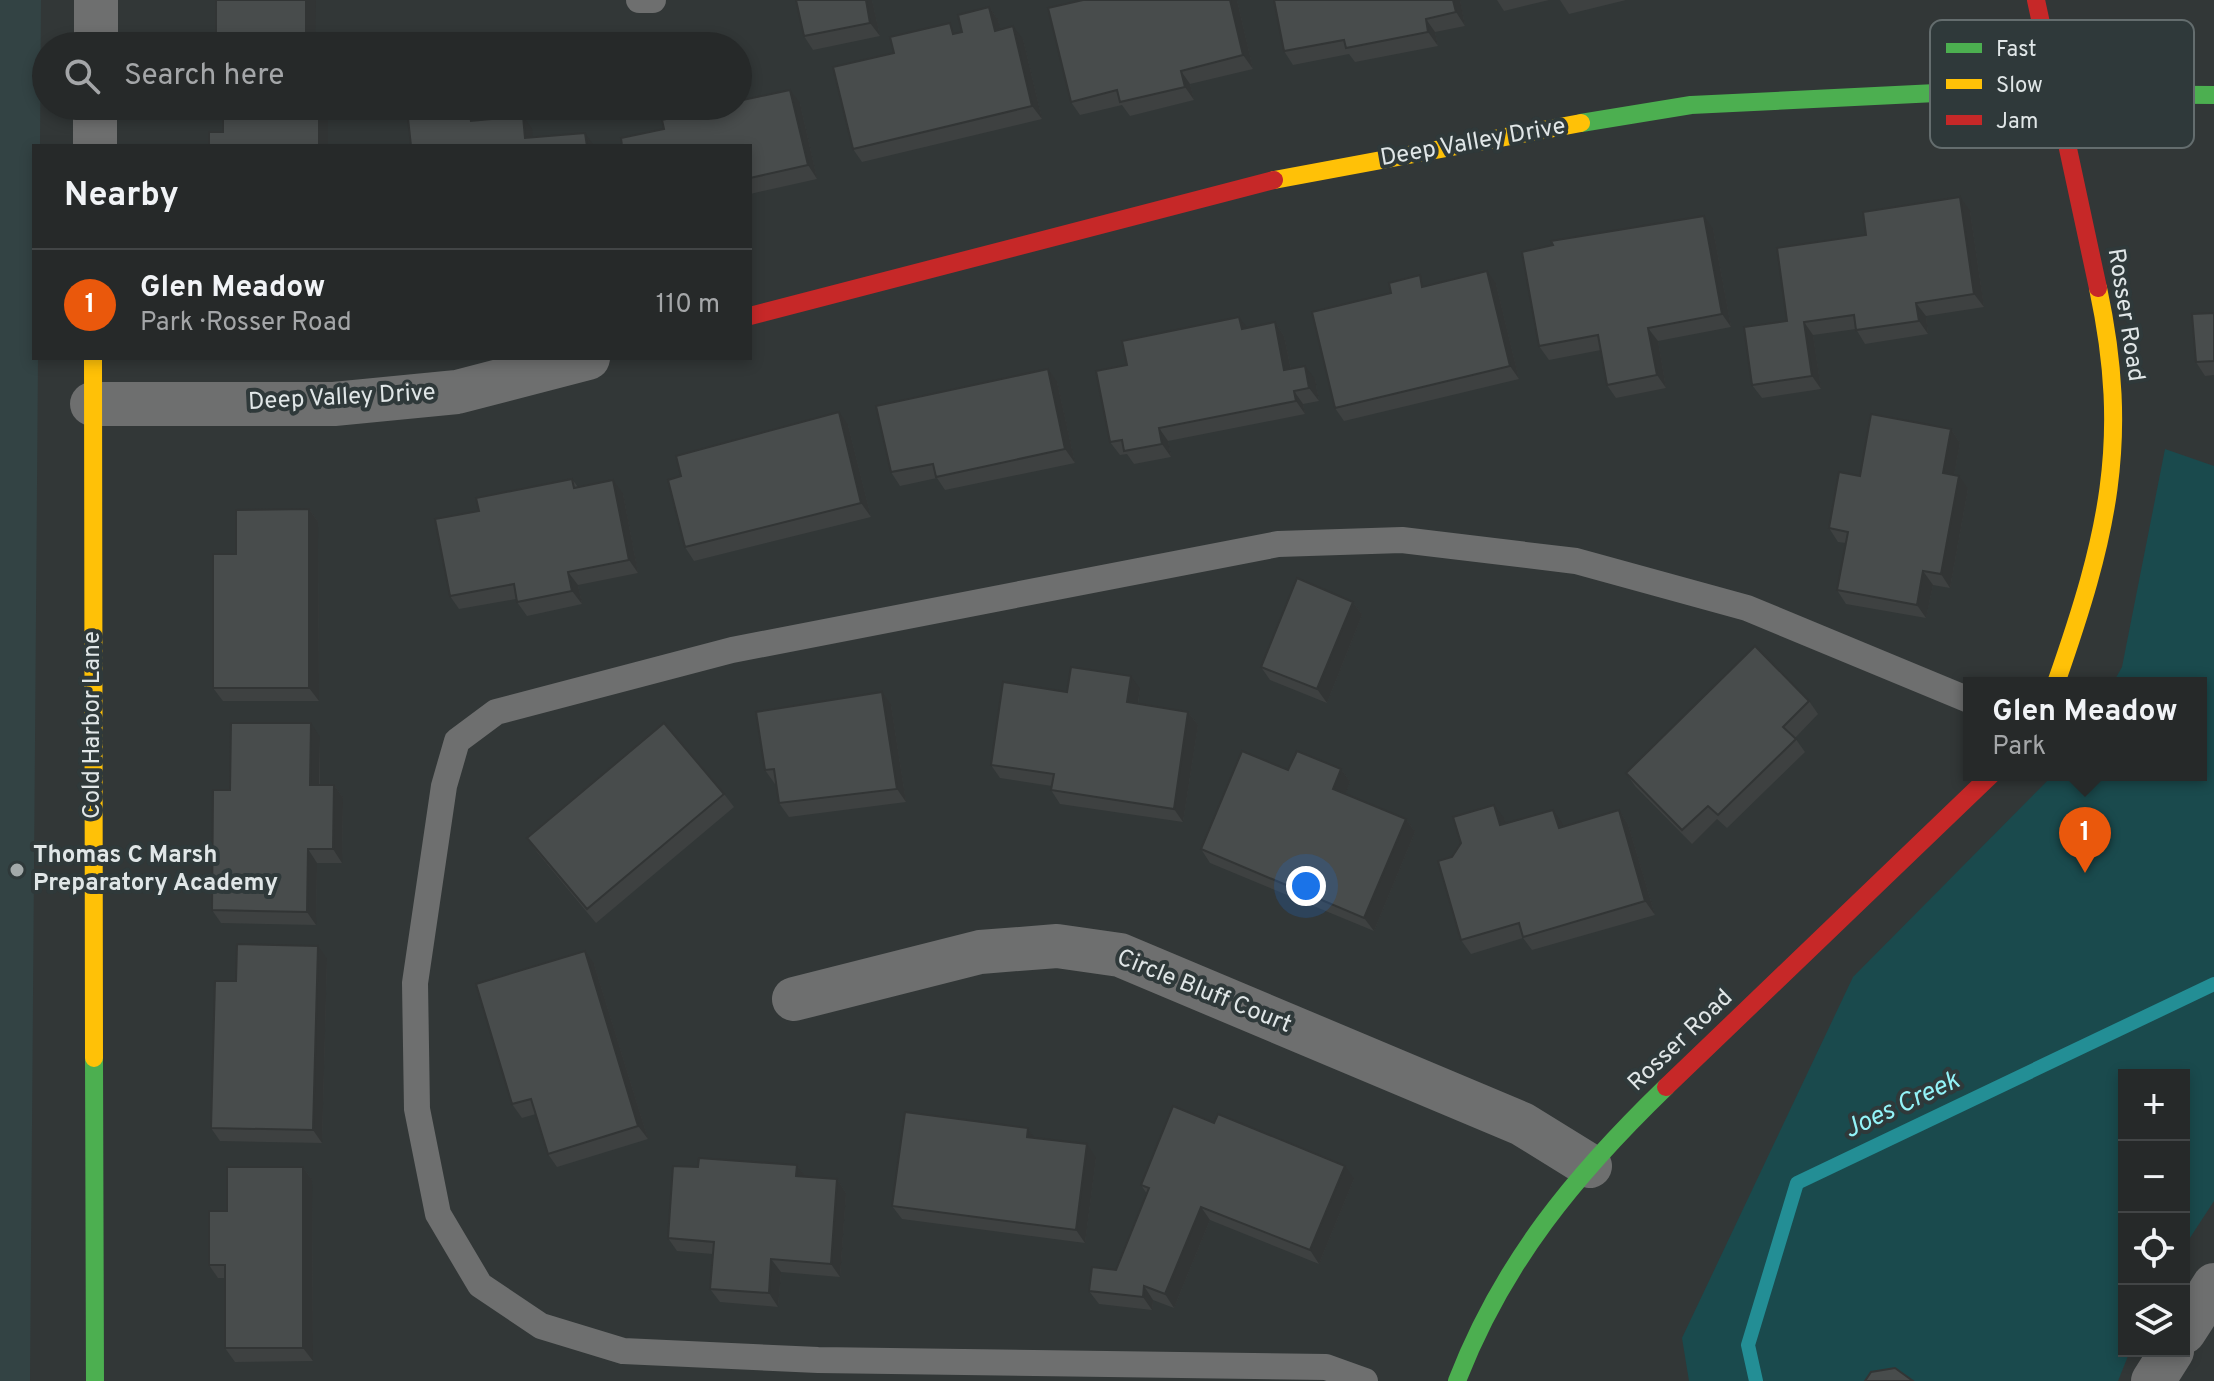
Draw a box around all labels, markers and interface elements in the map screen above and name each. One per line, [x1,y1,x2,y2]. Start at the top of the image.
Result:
legend [1930,20,2194,148]
search box [32,32,752,120]
text: Fast [1996,37,2037,64]
icon: search [60,54,104,98]
text: Search here [124,58,284,95]
text: Slow [1996,73,2043,100]
text: Jam [1996,109,2039,136]
street label: Deep Valley Drive [1378,112,1568,174]
text: Nearby [64,175,179,218]
street label: Rosser Road [2100,246,2150,384]
text: Glen Meadow [140,270,325,307]
text: 1 [85,289,95,322]
text: 110 m [656,289,720,322]
text: Park · Rosser Road [140,307,352,340]
street label: Deep Valley Drive [248,378,436,418]
street label: Cold Harbor Lane [78,631,108,819]
popup [1963,677,2207,781]
text: Glen Meadow [1992,694,2178,731]
text: Park [1992,731,2046,764]
pin: 1 [2059,807,2111,873]
place label: Thomas C Marsh Preparatory Academy [33,841,278,899]
marker: Thomas C Marsh Preparatory Academy [8,861,26,879]
your location [1286,866,1326,906]
street label: Circle Bluff Court [1112,943,1296,1041]
street label: Rosser Road [1622,983,1740,1099]
water label: Joes Creek [1839,1065,1966,1147]
map controls [2118,1069,2190,1357]
button: + [2118,1069,2190,1141]
button: − [2118,1141,2190,1213]
button: locate [2118,1213,2190,1285]
button: layers [2118,1285,2190,1357]

